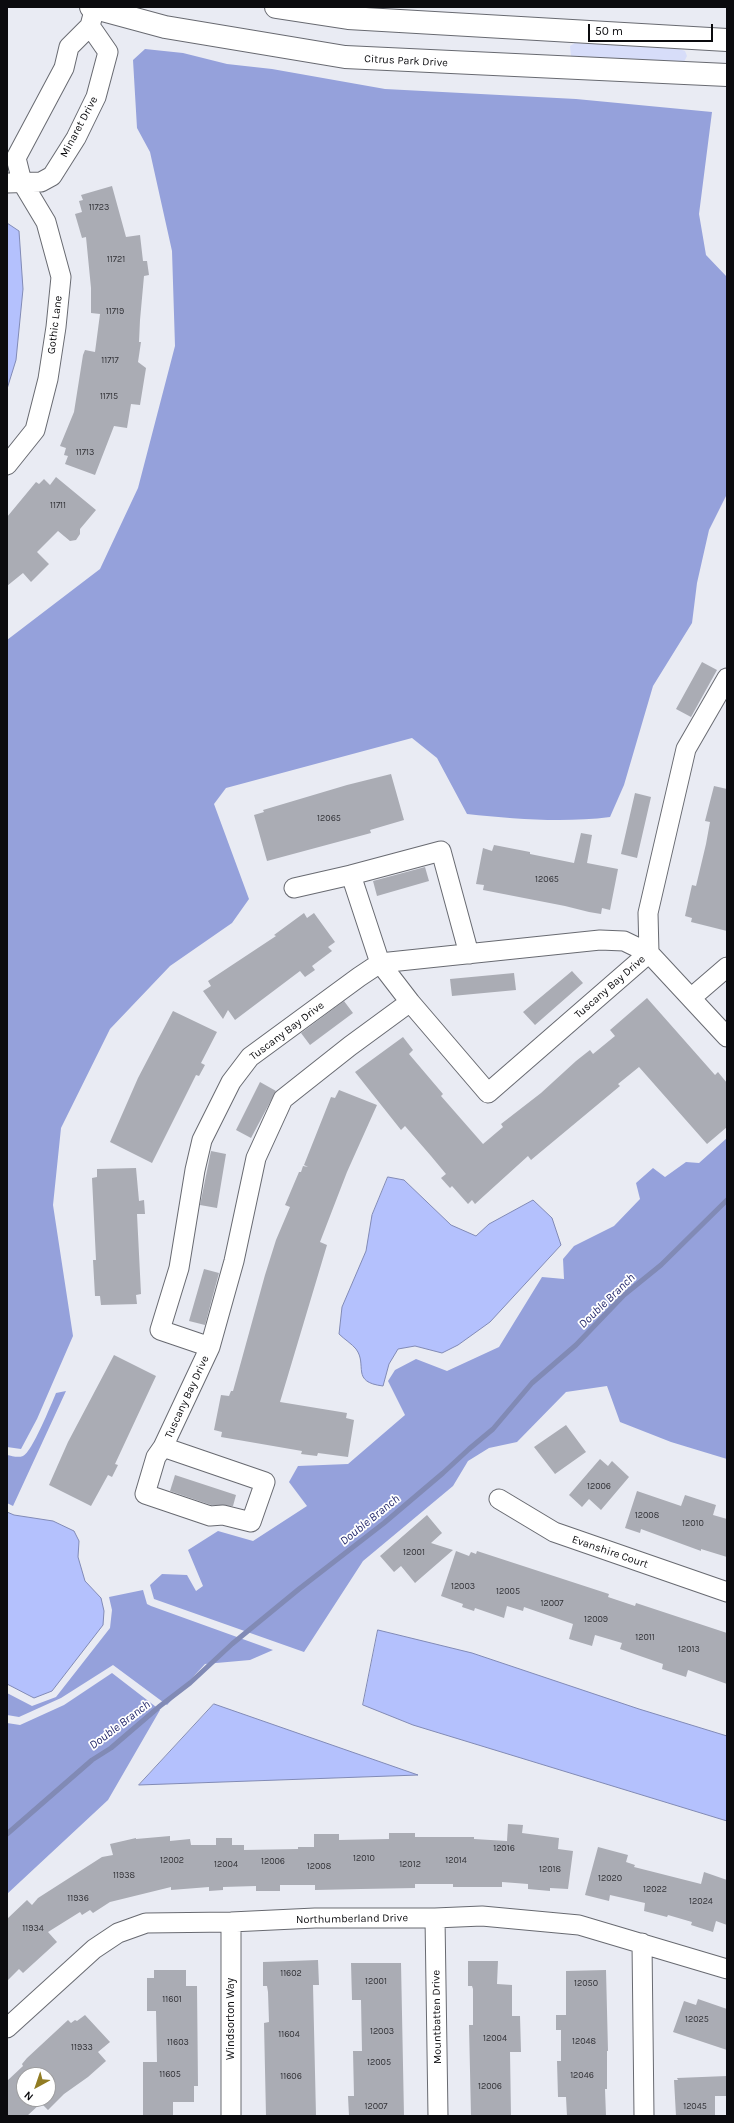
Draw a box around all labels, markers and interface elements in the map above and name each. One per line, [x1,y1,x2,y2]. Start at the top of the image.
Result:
scale bar [590,16,715,42]
text: 50 m [595,24,623,38]
street label: Citrus Park Drive [364,52,448,70]
street label: Minaret Drive [57,94,101,160]
house number: 11723 [89,202,109,212]
house number: 11721 [107,254,125,264]
street label: Gothic Lane [45,295,65,355]
house number: 11719 [106,306,124,316]
house number: 11717 [101,355,119,365]
house number: 11715 [100,391,118,401]
house number: 11713 [76,447,94,457]
house number: 11711 [50,500,66,510]
house number: 12065 [317,813,341,823]
house number: 12065 [535,874,559,884]
street label: Tuscany Bay Drive [572,953,648,1021]
street label: Tuscany Bay Drive [247,999,327,1063]
water label: Double Branch [576,1271,638,1331]
street label: Tuscany Bay Drive [162,1354,212,1440]
house number: 12006 [587,1481,611,1491]
water label: Double Branch [337,1492,403,1548]
house number: 12008 [635,1510,659,1520]
house number: 12010 [682,1518,704,1528]
street label: Evanshire Court [570,1533,650,1571]
house number: 12001 [403,1547,425,1557]
house number: 12003 [451,1581,475,1591]
house number: 12005 [496,1586,520,1596]
house number: 12007 [540,1598,564,1608]
house number: 12009 [584,1614,608,1624]
house number: 12011 [635,1632,655,1642]
house number: 12013 [678,1644,700,1654]
water label: Double Branch [87,1697,153,1753]
house number: 12016 [493,1843,515,1853]
house number: 12010 [353,1853,375,1863]
house number: 12002 [160,1855,184,1865]
house number: 12014 [445,1855,467,1865]
house number: 12006 [261,1856,285,1866]
house number: 12004 [214,1859,238,1869]
house number: 12012 [399,1859,421,1869]
house number: 12008 [307,1861,331,1871]
house number: 12018 [539,1864,561,1874]
house number: 11938 [113,1870,135,1880]
house number: 12020 [598,1873,622,1883]
house number: 12022 [643,1884,667,1894]
house number: 11936 [67,1893,89,1903]
house number: 12024 [689,1896,713,1906]
street label: Northumberland Drive [296,1911,408,1927]
house number: 11934 [22,1923,44,1933]
house number: 11602 [280,1968,302,1978]
street label: Mountbatten Drive [430,1970,444,2064]
house number: 12001 [365,1976,387,1986]
street label: Windsorton Way [224,1978,238,2060]
house number: 12050 [574,1978,598,1988]
house number: 11601 [162,1994,182,2004]
house number: 12025 [685,2014,709,2024]
house number: 12003 [370,2026,394,2036]
house number: 11604 [278,2029,300,2039]
house number: 12004 [483,2033,507,2043]
house number: 12048 [572,2036,596,2046]
house number: 11603 [167,2037,189,2047]
house number: 11933 [71,2042,93,2052]
house number: 12005 [367,2057,391,2067]
north arrow [16,2067,56,2107]
house number: 11605 [159,2069,181,2079]
house number: 12046 [570,2070,594,2080]
house number: 11606 [280,2071,302,2081]
house number: 12006 [478,2081,502,2091]
text: N [21,2088,36,2103]
house number: 12007 [364,2101,388,2111]
house number: 12045 [683,2101,707,2111]

